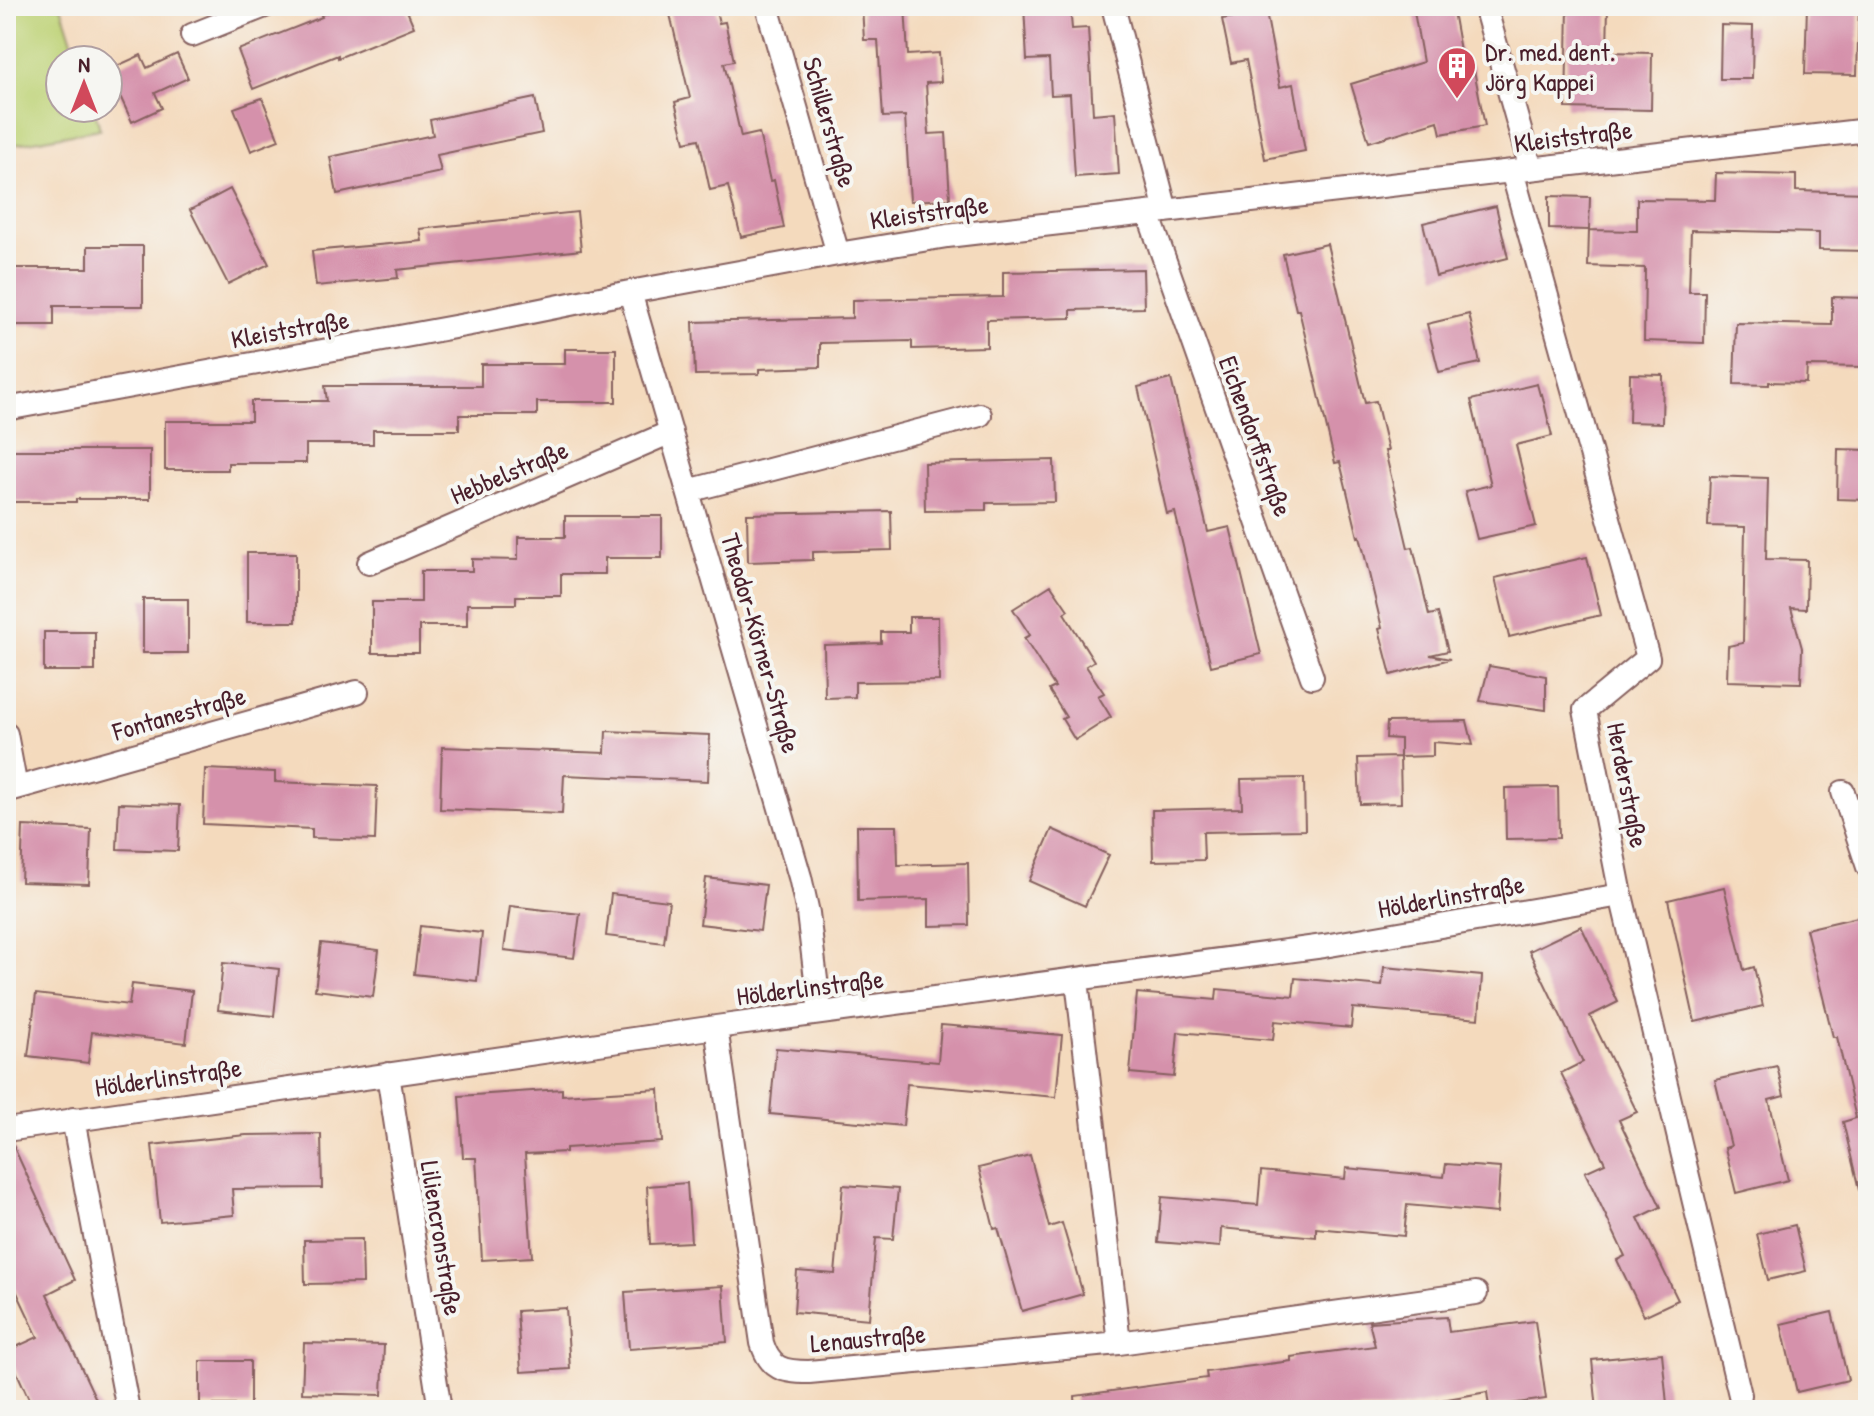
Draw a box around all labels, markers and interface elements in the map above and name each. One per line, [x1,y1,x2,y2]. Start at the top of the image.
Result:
place label: Dr. med. dent. Jörg Kappei [1485,34,1615,99]
north arrow [44,44,124,124]
building icon: Dr. med. dent. Jörg Kappei [1436,45,1478,100]
text: N [78,49,90,79]
street label: Schillerstraße [795,53,865,191]
street label: Kleiststraße [1512,111,1634,161]
street label: Kleiststraße [868,186,990,238]
street label: Kleiststraße [228,301,352,357]
street label: Eichendorffstraße [1211,351,1301,521]
street label: Hebbelstraße [445,432,573,512]
street label: Theodor-Körner-Straße [713,529,809,757]
street label: Fontanestraße [108,677,249,749]
street label: Herderstraße [1599,720,1657,850]
street label: Hölderlinstraße [1375,866,1527,926]
street label: Hölderlinstraße [735,961,885,1013]
street label: Hölderlinstraße [92,1049,244,1105]
street label: Liliencronstraße [413,1158,471,1318]
street label: Lenaustraße [809,1316,927,1360]

